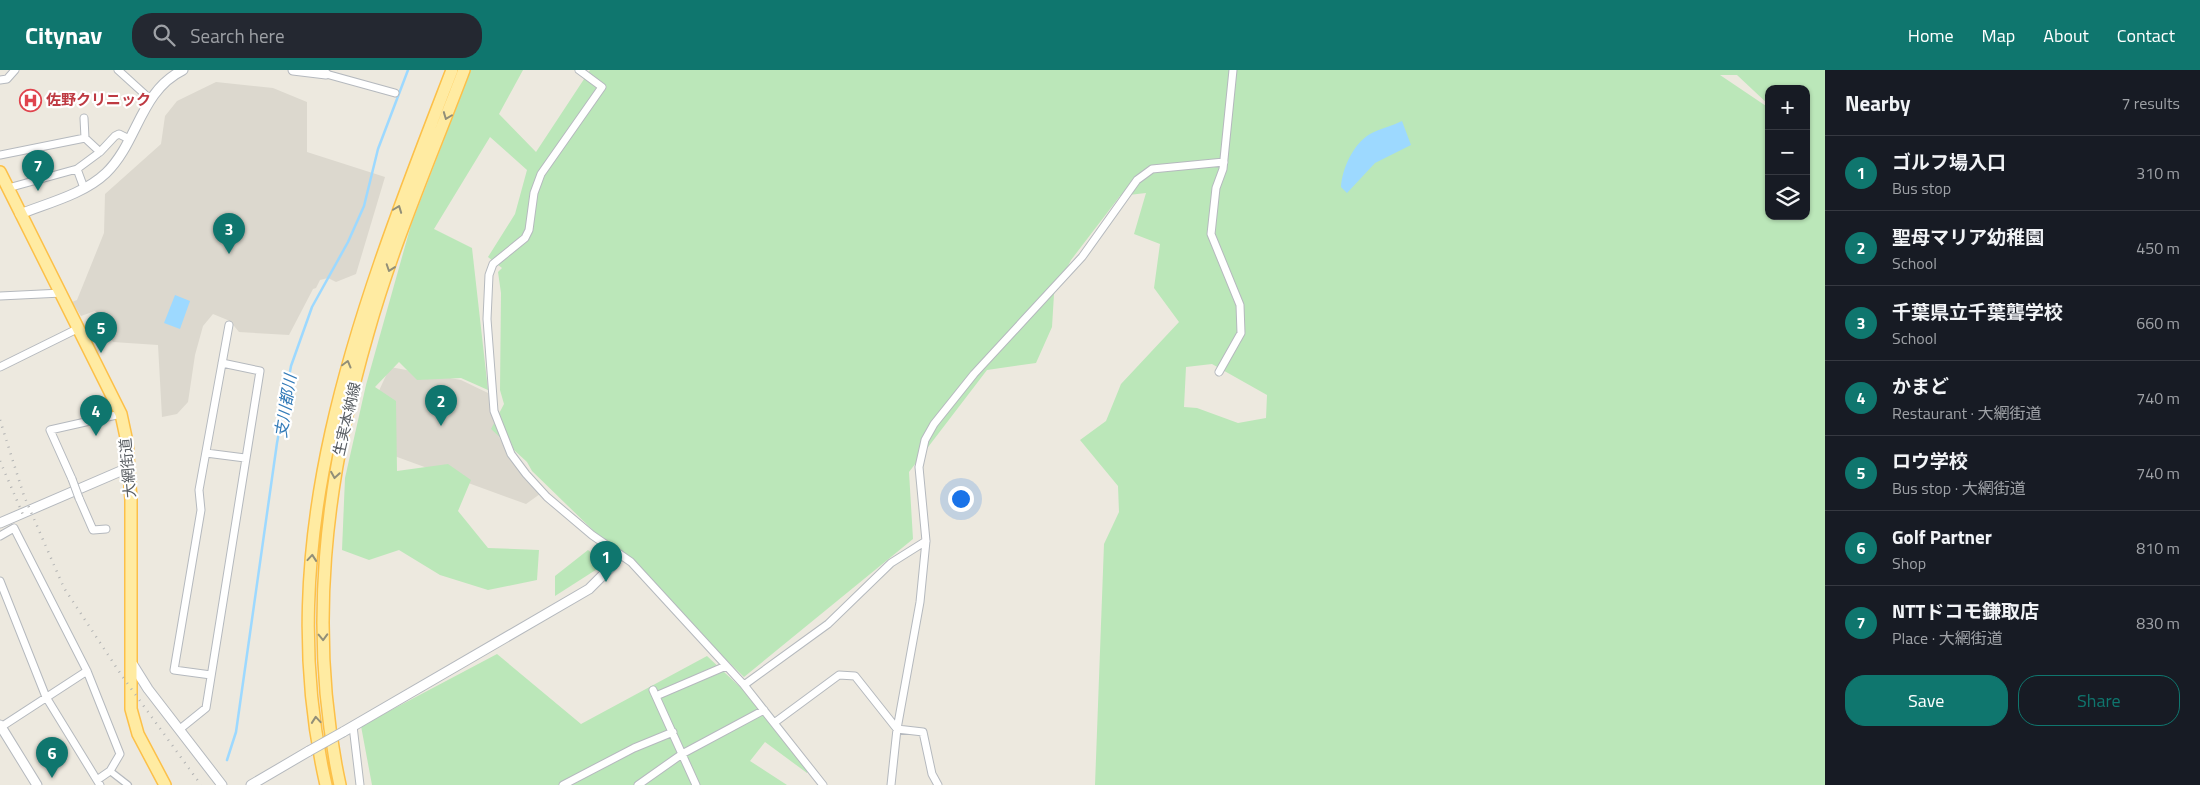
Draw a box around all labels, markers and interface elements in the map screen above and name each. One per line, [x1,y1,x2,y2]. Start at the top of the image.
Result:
search box [132,13,482,58]
text: Citynav [25,17,102,53]
icon: search [150,21,178,49]
text: Search here [190,21,285,50]
text: Home [1908,22,1954,49]
text: Map [1982,22,2015,49]
text: About [2043,22,2089,49]
text: Contact [2117,22,2175,49]
map controls [1765,85,1810,220]
button: + [1765,85,1810,130]
text: Nearby [1845,87,1910,119]
hospital icon: 佐野クリニック [18,88,42,112]
place label: 佐野クリニック [46,88,151,111]
text: 7 results [2121,91,2180,115]
one-way arrow [443,111,453,119]
button: − [1765,130,1810,175]
text: ゴルフ場入口 [1892,147,2006,176]
pin: 7 [22,150,54,191]
text: 1 [1857,161,1865,185]
text: 310 m [2136,161,2180,185]
button: layers [1765,175,1810,220]
text: Bus stop [1892,176,1951,200]
one-way arrow [392,206,402,214]
pin: 3 [213,213,245,254]
text: 聖母マリア幼稚園 [1892,222,2044,251]
text: 2 [1857,236,1865,260]
text: 450 m [2136,236,2180,260]
text: School [1892,251,1937,275]
one-way arrow [386,263,396,271]
text: 千葉県立千葉聾学校 [1892,297,2063,326]
text: 3 [1857,311,1865,335]
text: 660 m [2136,311,2180,335]
pin: 5 [85,312,117,353]
text: School [1892,326,1937,350]
one-way arrow [341,359,352,368]
water label: 支川都川 [268,371,302,439]
text: かまど [1892,371,1949,400]
street label: 生実本納線 [327,380,366,458]
pin: 2 [425,385,457,426]
text: 4 [1857,386,1865,410]
text: 740 m [2136,386,2180,410]
pin: 4 [80,395,112,436]
text: Restaurant · 大網街道 [1892,401,2042,425]
street label: 大網街道 [113,437,142,499]
text: ロウ学校 [1892,446,1968,475]
text: 5 [1857,461,1865,485]
text: 740 m [2136,461,2180,485]
one-way arrow [330,471,340,480]
text: Bus stop · 大網街道 [1892,476,2026,500]
your location [948,486,974,512]
text: Golf Partner [1892,522,1992,551]
text: 6 [1857,536,1865,560]
text: 810 m [2136,536,2180,560]
pin: 1 [590,541,622,582]
text: Shop [1892,551,1926,575]
one-way arrow [307,553,318,561]
text: NTTドコモ鎌取店 [1892,596,2039,625]
text: 7 [1857,611,1865,635]
text: 830 m [2136,611,2180,635]
text: Place · 大網街道 [1892,626,2003,650]
one-way arrow [317,633,328,641]
button: Save [1845,675,2008,726]
button: Share [2018,675,2180,726]
one-way arrow [310,715,321,723]
pin: 6 [36,737,68,778]

